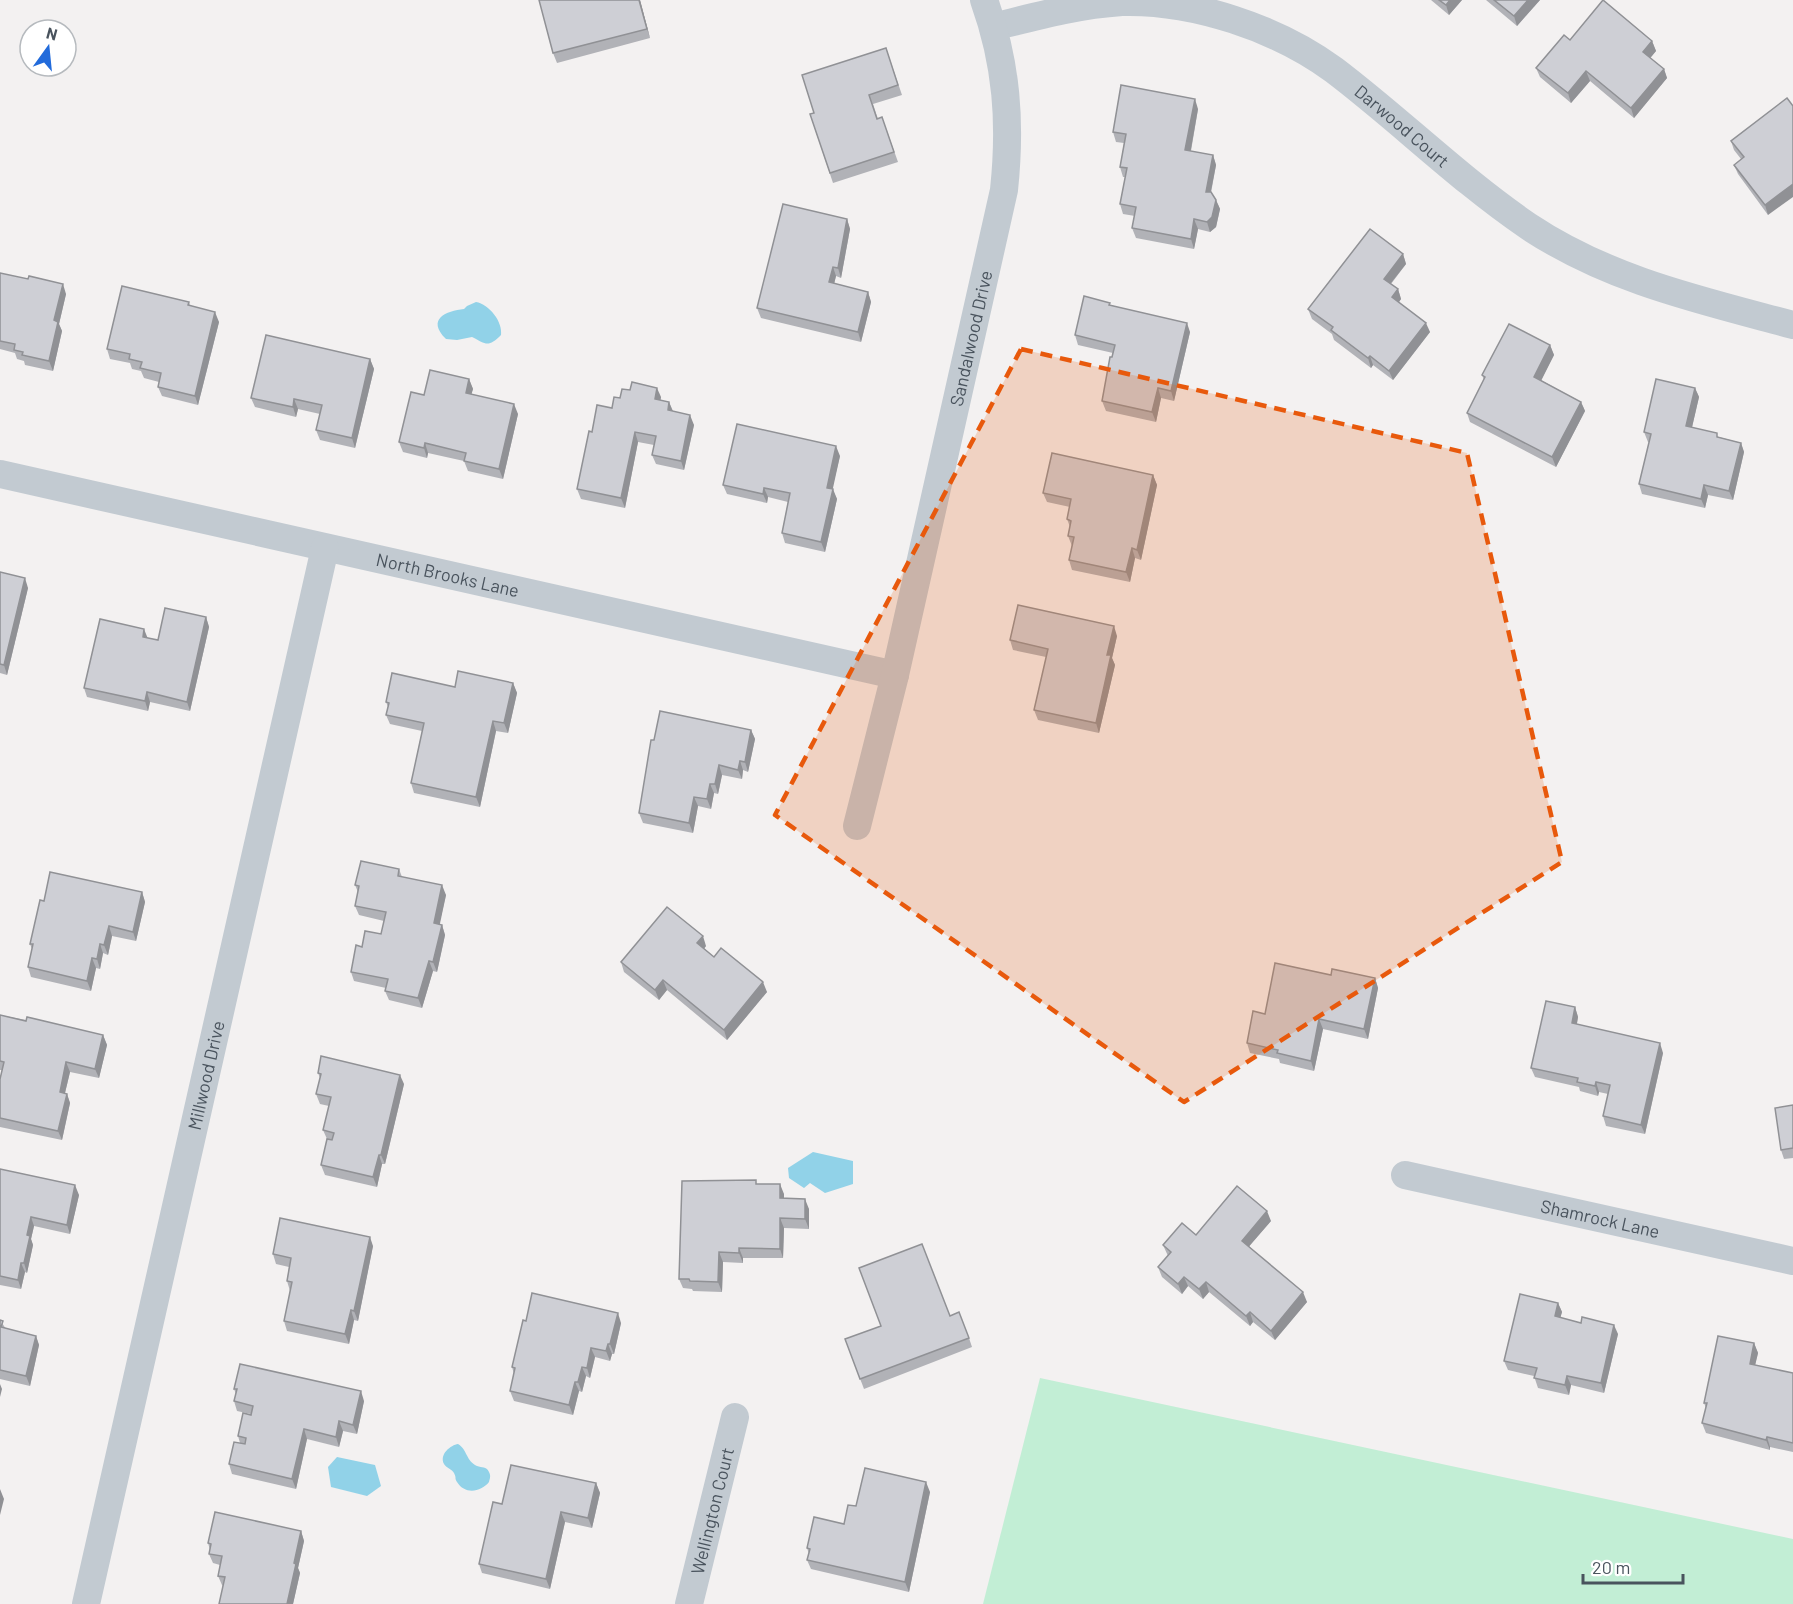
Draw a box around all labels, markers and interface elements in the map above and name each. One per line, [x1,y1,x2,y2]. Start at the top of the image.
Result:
north arrow [18,18,78,78]
text: N [44,22,60,44]
street label: Darwood Court [1351,80,1454,172]
street label: Sandalwood Drive [945,268,997,408]
street label: North Brooks Lane [374,548,521,601]
street label: Millwood Drive [183,1018,229,1132]
street label: Shamrock Lane [1539,1194,1662,1242]
street label: Wellington Court [686,1445,738,1577]
scale bar [1583,1547,1684,1585]
text: 20 m [1592,1556,1630,1578]

